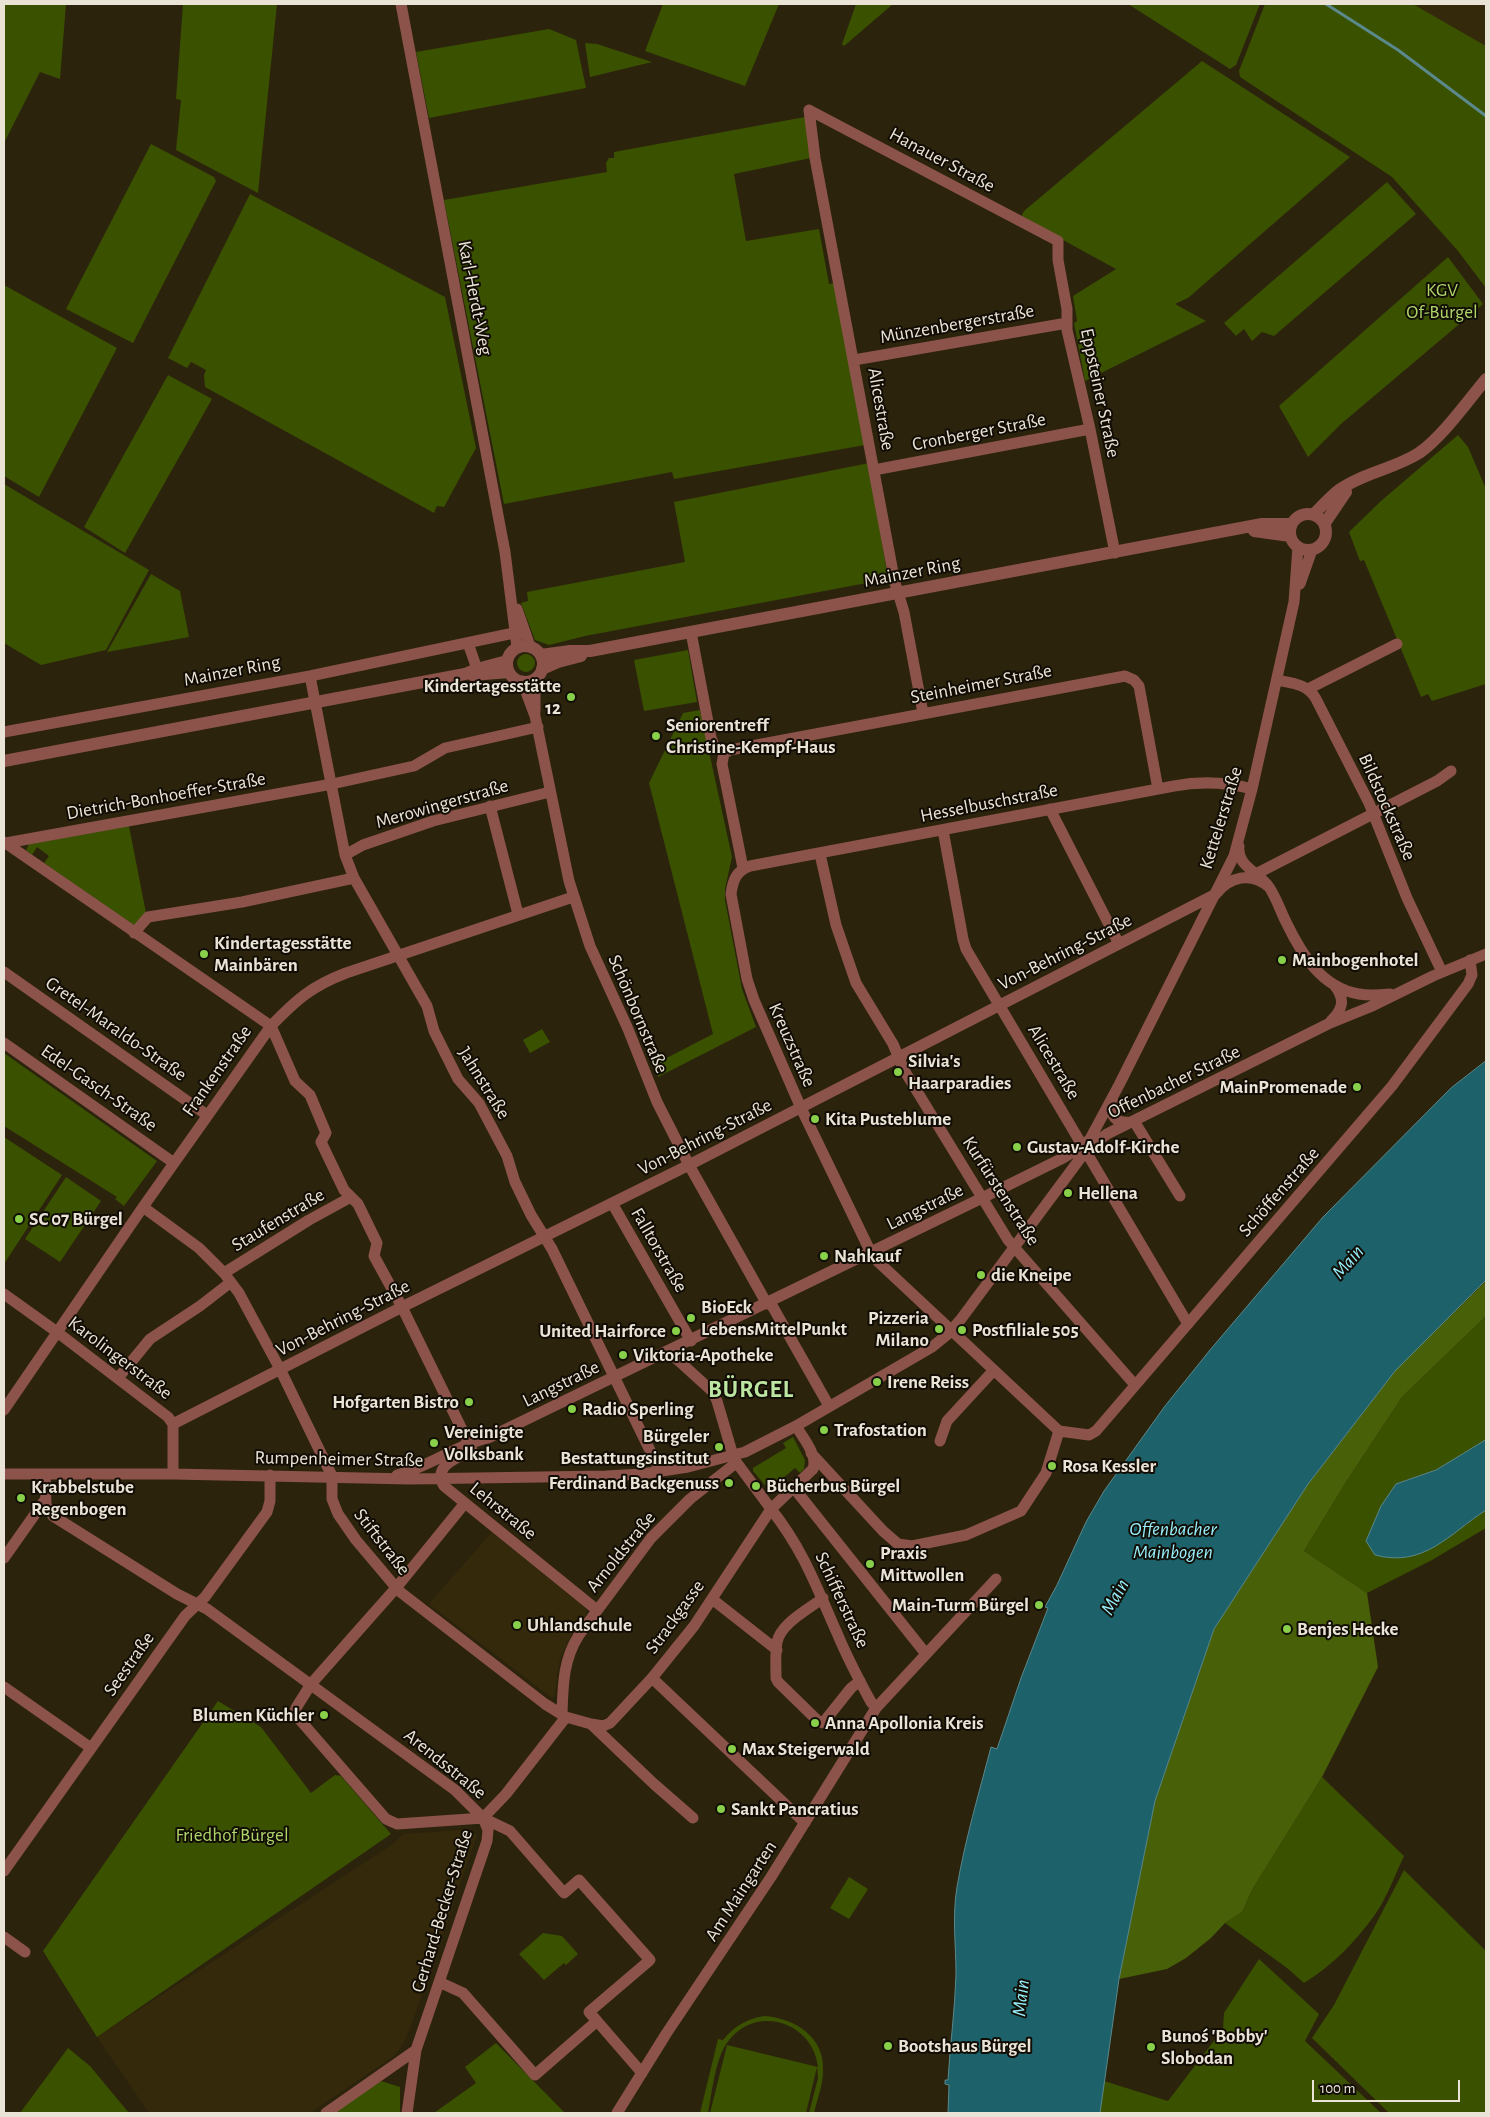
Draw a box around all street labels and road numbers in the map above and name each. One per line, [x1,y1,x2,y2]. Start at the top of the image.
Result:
street label: Hanauer Straße [885,123,999,197]
street label: Karl-Herdt-Weg [453,239,497,357]
street label: Münzenbergerstraße [878,299,1036,349]
street label: Eppsteiner Straße [1075,326,1125,460]
street label: Alicestraße [863,366,899,452]
street label: Cronberger Straße [910,408,1048,456]
street label: Mainzer Ring [862,551,962,593]
street label: Mainzer Ring [182,650,282,692]
street label: Steinheimer Straße [908,659,1054,709]
street label: Bildstockstraße [1353,750,1421,864]
street label: Kettelerstraße [1195,764,1247,872]
street label: Dietrich-Bonhoeffer-Straße [65,767,267,825]
street label: Merowingerstraße [373,774,511,834]
street label: Hesselbuschstraße [918,778,1060,828]
street label: Von-Behring-Straße [994,908,1136,996]
street label: Schönbornstraße [603,951,673,1077]
street label: Gretel-Maraldo-Straße [41,972,191,1086]
street label: Kreuzstraße [763,999,821,1091]
street label: Alicestraße [1023,1020,1085,1104]
street label: Frankenstraße [177,1021,257,1121]
street label: Edel-Gasch-Straße [36,1039,162,1137]
street label: Offenbacher Straße [1104,1040,1244,1124]
street label: Jahnstraße [453,1043,515,1123]
street label: Von-Behring-Straße [634,1093,776,1181]
street label: Kurfürstenstraße [957,1132,1045,1250]
street label: Schöffenstraße [1234,1142,1324,1242]
street label: Langstraße [883,1179,967,1235]
street label: Staufenstraße [227,1183,329,1257]
street label: Falltorstraße [626,1204,692,1296]
street label: Von-Behring-Straße [272,1274,414,1362]
street label: Karolingerstraße [63,1311,177,1405]
street label: Langstraße [519,1356,603,1412]
street label: Rumpenheimer Straße [255,1446,423,1472]
street label: Lehrstraße [465,1477,541,1545]
street label: Stiftstraße [349,1504,415,1580]
street label: Arnoldstraße [581,1507,661,1597]
street label: Schifferstraße [810,1548,874,1652]
street label: Strackgasse [641,1576,709,1658]
street label: Seestraße [99,1627,159,1701]
street label: Arendsstraße [399,1724,491,1804]
street label: Gerhard-Becker-Straße [406,1827,478,1995]
street label: Am Maingarten [700,1836,782,1946]

